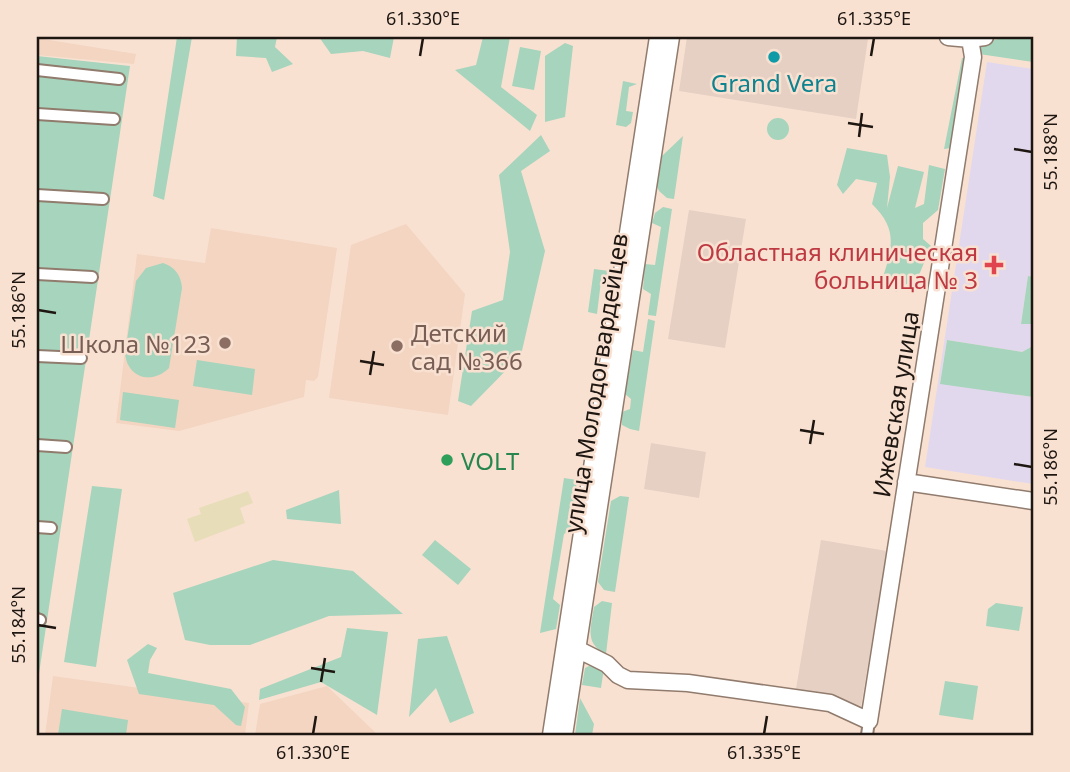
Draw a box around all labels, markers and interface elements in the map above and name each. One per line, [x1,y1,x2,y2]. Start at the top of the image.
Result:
text: 61.330°E [386,6,460,30]
text: 61.335°E [837,6,911,30]
marker: Grand Vera [766,49,782,65]
place label: Grand Vera [711,66,837,99]
text: 55.188°N [1038,113,1062,191]
street label: улица Молодогвардейцев [555,231,635,535]
place label: Областная клиническая больница № 3 [697,235,978,296]
marker: Областная клиническая больница № 3 [984,255,1004,275]
text: 55.186°N [6,271,30,349]
street label: Ижевская улица [864,308,926,500]
place label: Детский сад №366 [411,316,523,377]
place label: Школа №123 [60,327,211,360]
marker: Школа №123 [217,335,233,351]
marker: Детский сад №366 [389,338,405,354]
text: 55.186°N [1038,428,1062,506]
place label: VOLT [461,444,520,477]
marker: VOLT [439,452,455,468]
text: 55.184°N [6,586,30,664]
text: 61.330°E [276,740,350,764]
text: 61.335°E [727,740,801,764]

